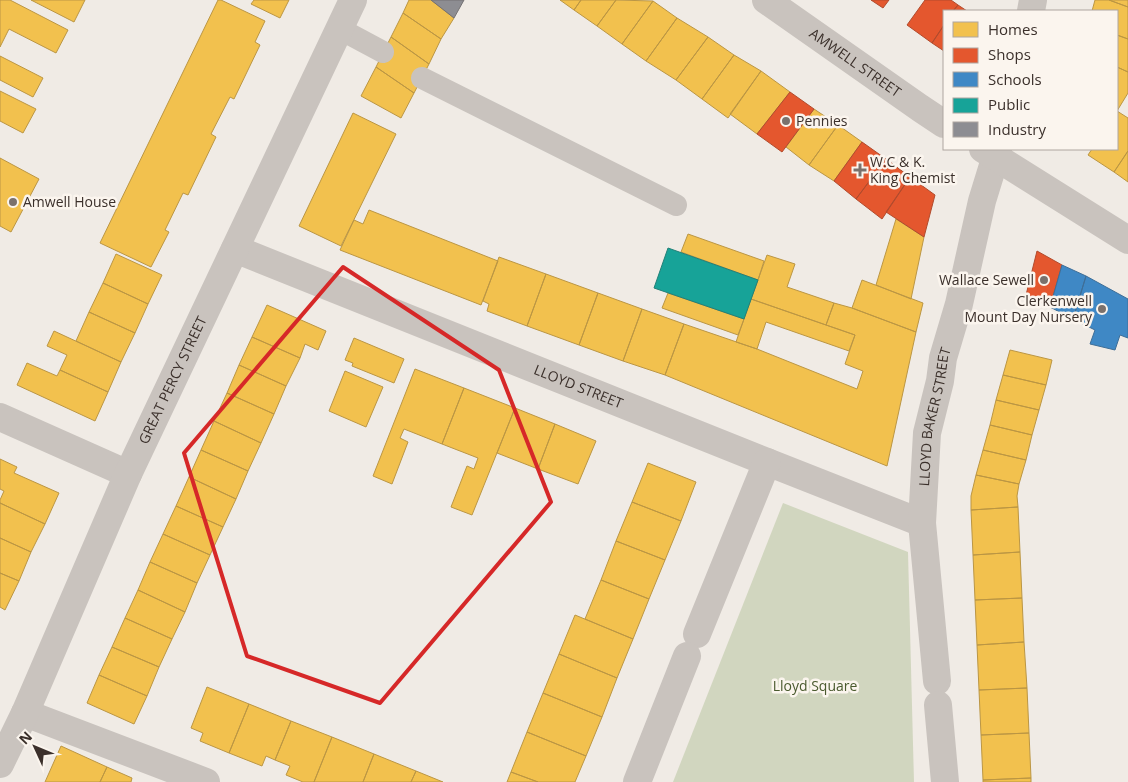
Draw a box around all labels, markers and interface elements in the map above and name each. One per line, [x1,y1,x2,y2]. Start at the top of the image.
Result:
legend [943,10,1118,150]
text: Homes [988,19,1038,39]
street label: AMWELL STREET [806,23,905,101]
text: Shops [988,44,1031,64]
text: Schools [988,69,1042,89]
text: Public [988,94,1030,114]
place label: Pennies [796,111,848,130]
marker: Pennies [780,115,792,127]
text: Industry [988,119,1046,139]
place label: W.C & K. King Chemist [870,152,955,187]
marker: W.C & K. King Chemist [854,164,866,176]
place label: Amwell House [23,192,116,211]
marker: Amwell House [7,196,19,208]
place label: Wallace Sewell [939,270,1034,289]
marker: Wallace Sewell [1038,274,1050,286]
place label: Clerkenwell Mount Day Nursery [964,291,1093,326]
marker: Clerkenwell Mount Day Nursery [1096,303,1108,315]
street label: GREAT PERCY STREET [134,313,211,447]
street label: LLOYD BAKER STREET [914,344,955,487]
street label: LLOYD STREET [531,360,626,413]
park label: Lloyd Square [773,676,857,695]
north arrow [10,722,60,772]
text: N [14,727,36,748]

